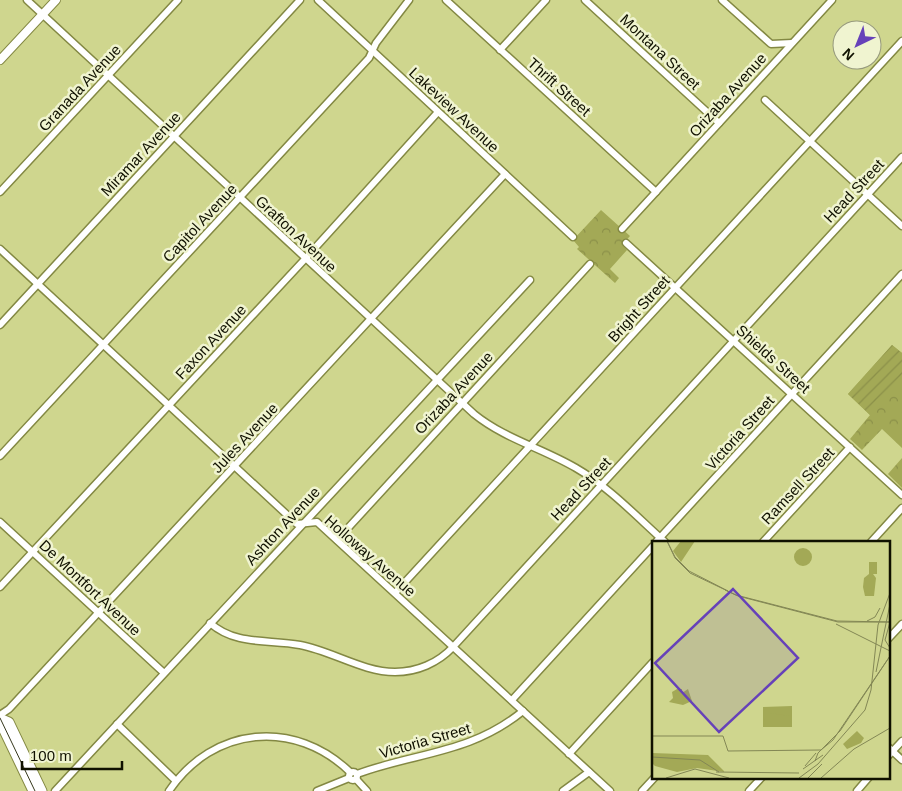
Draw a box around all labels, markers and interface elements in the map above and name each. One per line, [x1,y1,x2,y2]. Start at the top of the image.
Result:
street label: Montana Street [617,10,704,93]
north arrow [832,20,882,70]
street label: Granada Avenue [35,41,124,135]
text: N [839,45,857,64]
street label: Orizaba Avenue [686,49,770,140]
street label: Thrift Street [525,54,595,120]
street label: Lakeview Avenue [406,64,503,156]
street label: Miramar Avenue [97,108,184,199]
street label: Head Street [820,155,888,226]
street label: Capitol Avenue [159,180,240,265]
street label: Grafton Avenue [253,192,340,275]
street label: Bright Street [604,271,673,345]
street label: Faxon Avenue [172,301,249,382]
street label: Shields Street [733,321,814,397]
street label: Orizaba Avenue [411,348,496,437]
street label: Victoria Street [702,391,778,473]
street label: Jules Avenue [208,399,281,476]
street label: Ramsell Street [758,443,838,527]
street label: Head Street [547,453,615,524]
street label: Ashton Avenue [242,483,323,568]
street label: Holloway Avenue [321,512,419,600]
street label: De Montfort Avenue [36,536,145,639]
inset map [652,541,890,778]
street label: Victoria Street [377,719,473,762]
scale bar [22,738,122,770]
text: 100 m [30,747,72,764]

